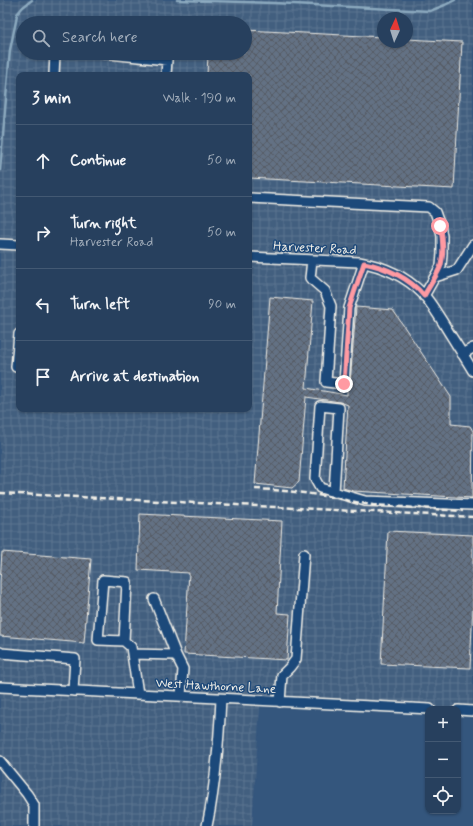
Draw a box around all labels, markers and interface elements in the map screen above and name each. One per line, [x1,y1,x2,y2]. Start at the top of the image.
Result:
north arrow [377,12,413,48]
search box [16,16,252,60]
icon: search [30,27,52,49]
text: Search here [62,28,138,48]
text: 3 min [32,87,71,109]
text: Walk · 190 m [163,90,236,107]
icon: ahead [32,150,54,172]
text: Continue [70,151,126,171]
text: 50 m [207,152,236,169]
text: Turn right [70,214,137,234]
route start [431,217,449,235]
icon: right [32,222,54,244]
text: 50 m [207,224,236,241]
text: Harvester Road [70,234,153,251]
street label: Harvester Road [273,238,357,259]
icon: left [32,294,54,316]
text: Turn left [70,295,130,315]
text: 90 m [208,296,236,313]
icon: arrive [32,366,54,388]
text: Arrive at destination [70,367,199,387]
route end [335,375,353,393]
street label: West Hawthorne Lane [155,675,277,698]
map controls [425,706,461,814]
button: + [425,706,461,742]
button: − [425,742,461,778]
button: locate [425,778,461,814]

